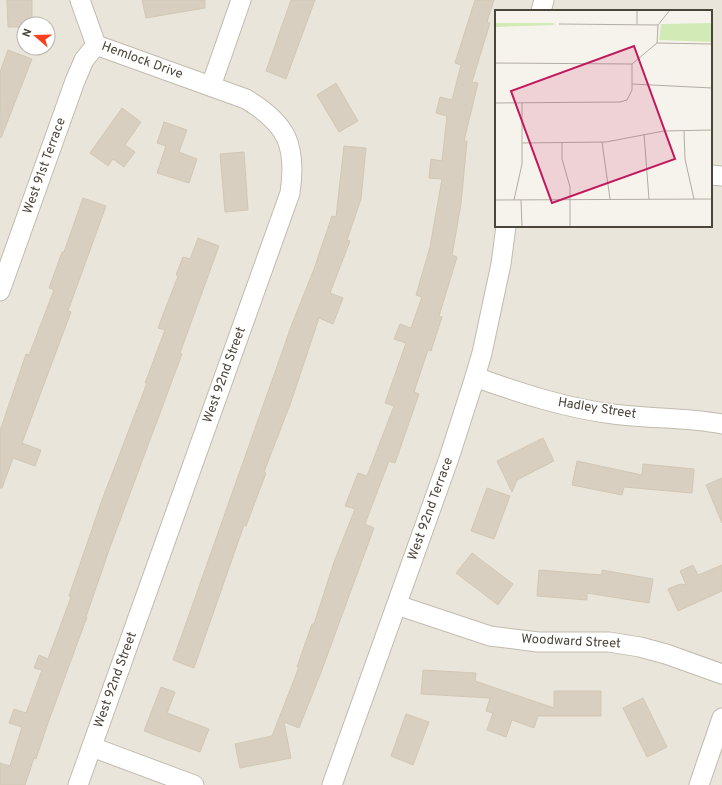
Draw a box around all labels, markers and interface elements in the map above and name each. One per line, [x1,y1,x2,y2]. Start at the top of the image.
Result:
inset map [495,10,712,227]
north arrow [16,16,56,56]
text: N [20,27,35,39]
street label: Hemlock Drive [99,39,185,83]
street label: West 91st Terrace [20,116,70,216]
street label: West 92nd Street [200,325,250,425]
street label: Hadley Street [557,395,637,423]
street label: West 92nd Terrace [405,455,457,563]
street label: West 92nd Street [91,630,141,730]
street label: Woodward Street [521,631,621,653]

